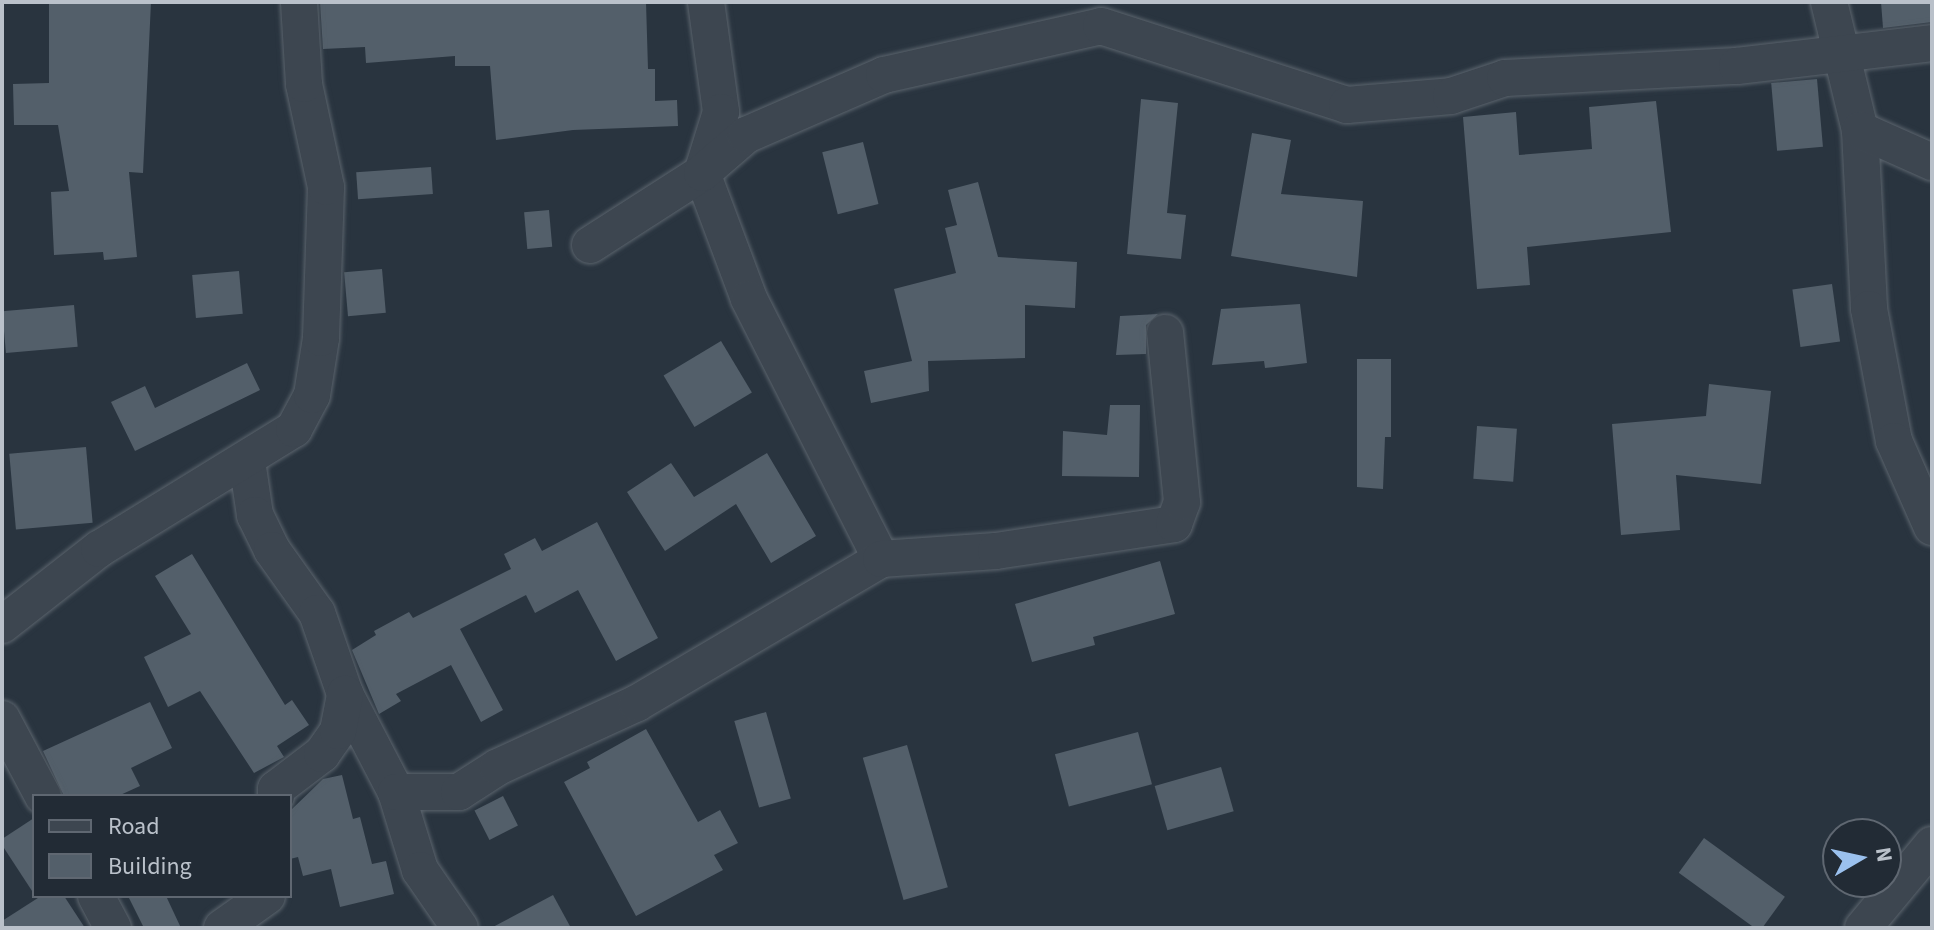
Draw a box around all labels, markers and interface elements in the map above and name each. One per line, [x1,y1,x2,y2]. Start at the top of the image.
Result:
legend [32,794,292,898]
text: Road [108,809,160,844]
north arrow [1822,818,1902,898]
text: N [1867,845,1901,864]
text: Building [108,849,192,884]

